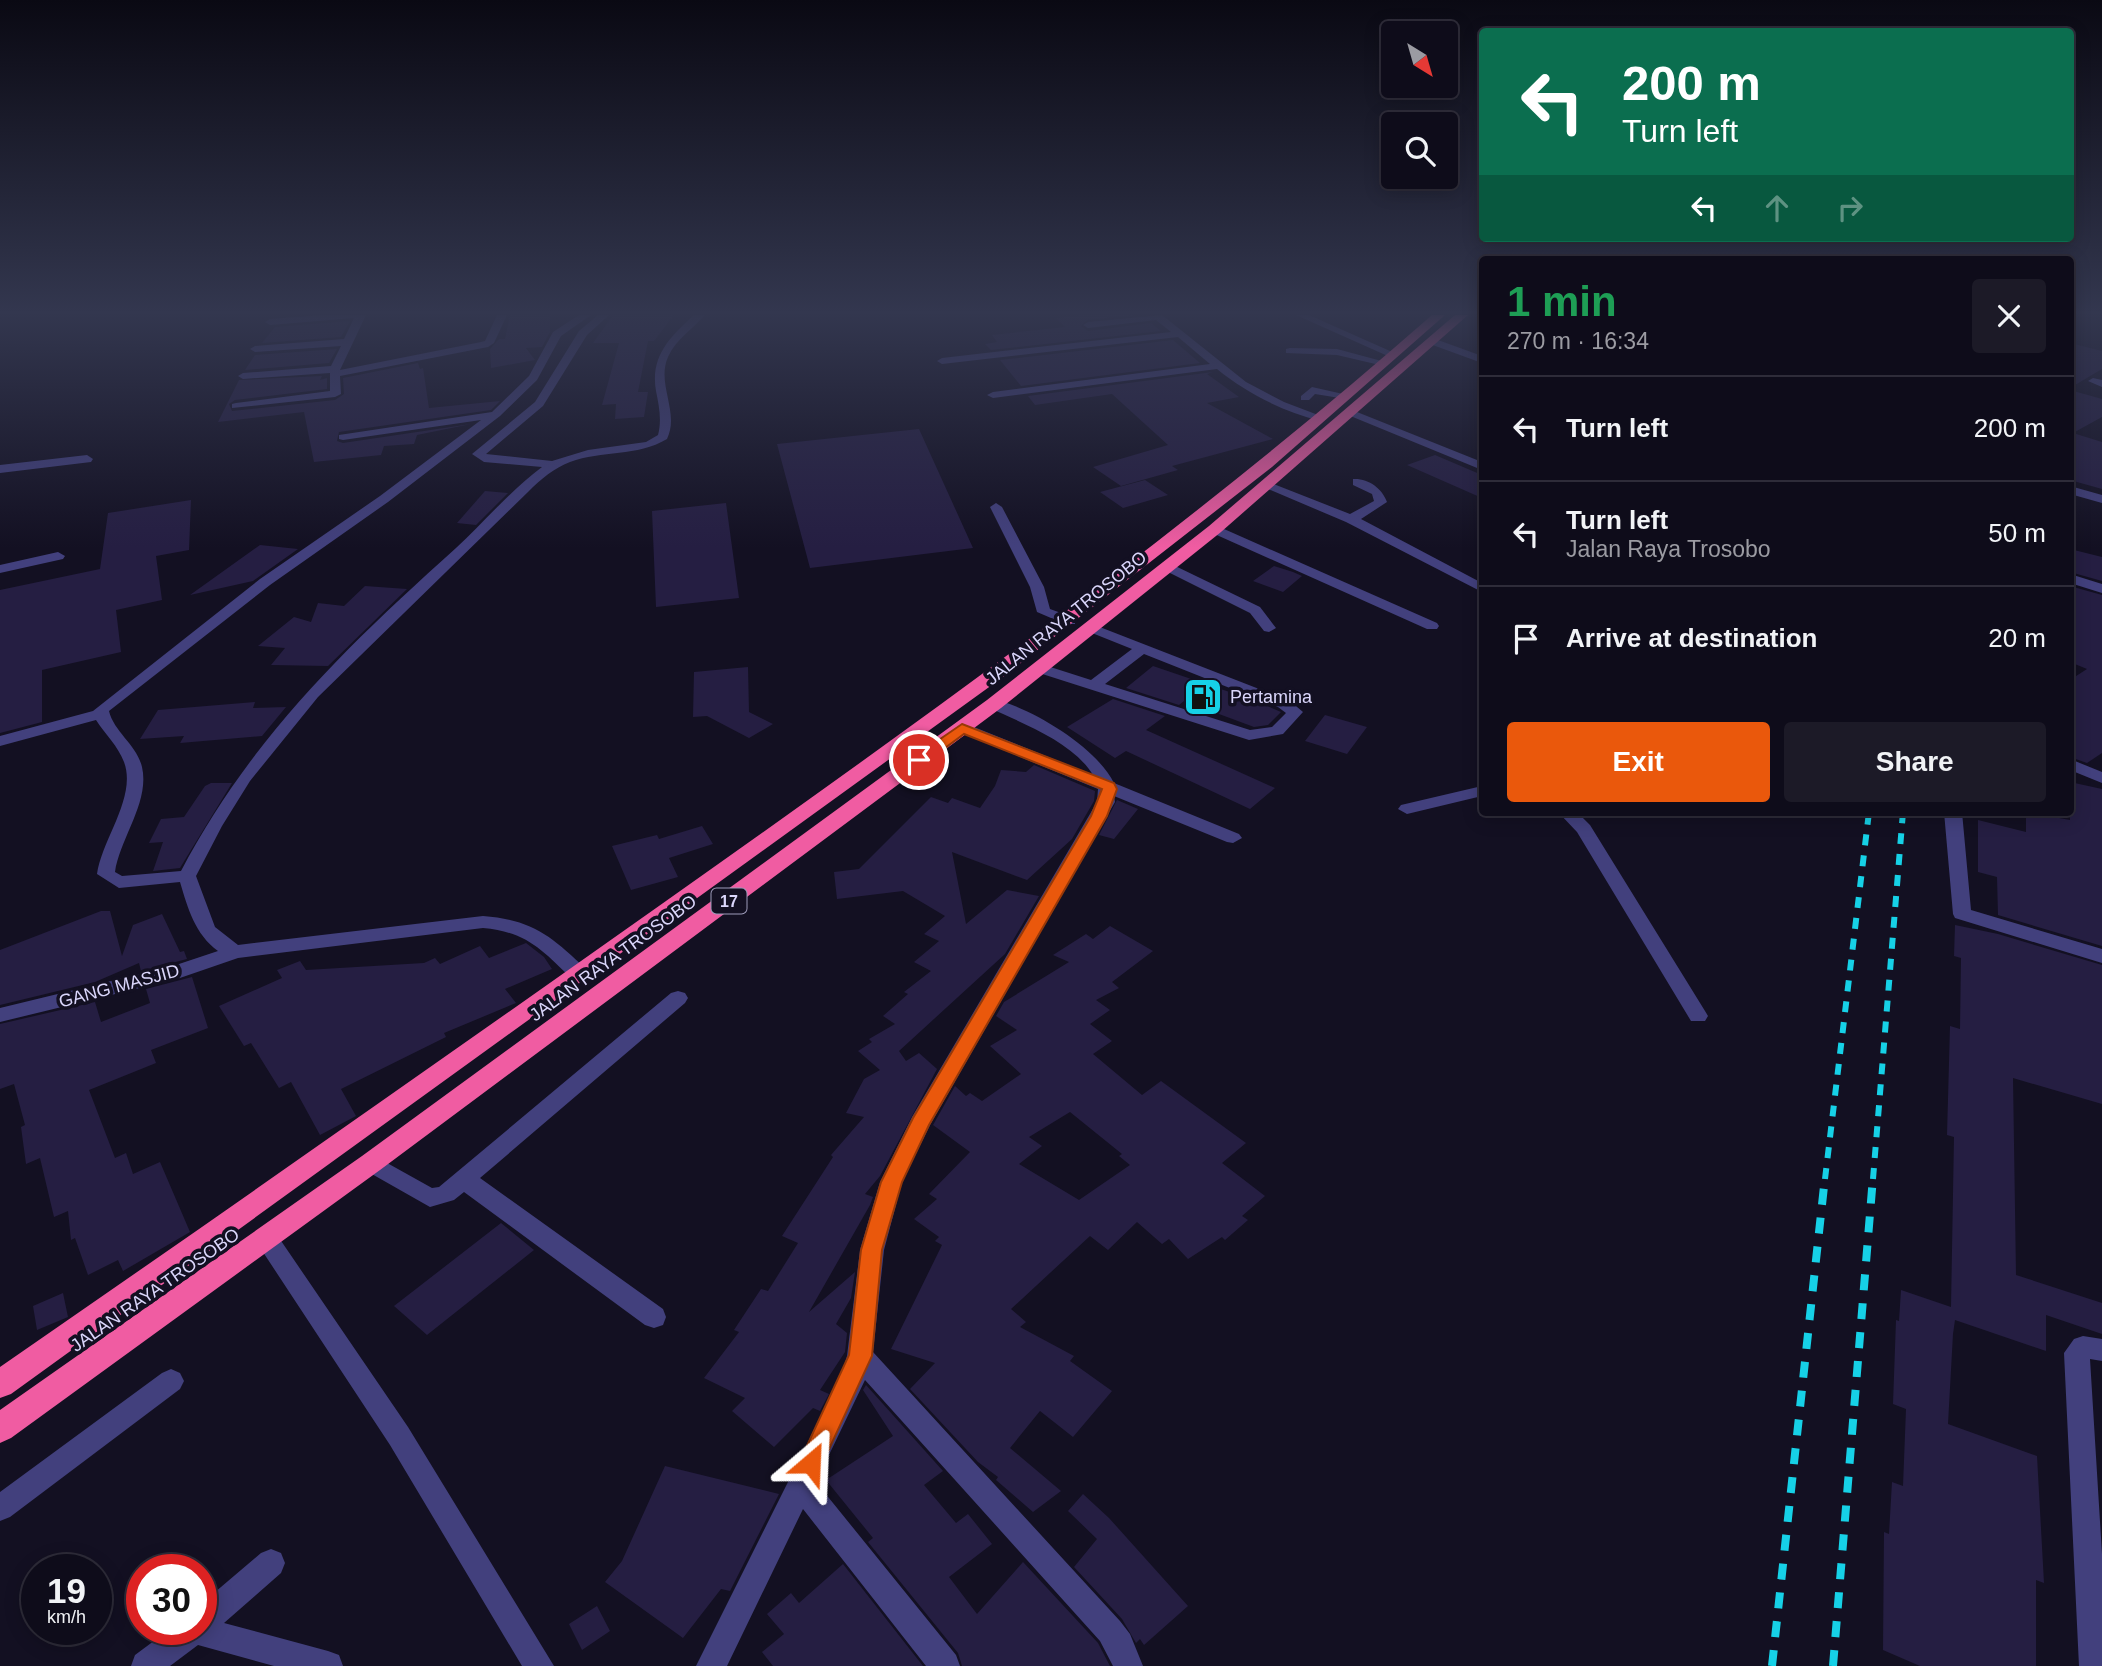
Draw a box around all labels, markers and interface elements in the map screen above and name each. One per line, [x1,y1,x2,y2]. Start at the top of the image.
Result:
north arrow [1381,21,1458,98]
map controls [1381,21,1458,189]
icon: left [1507,56,1598,147]
text: 200 m [1622,56,1761,110]
button: search [1381,112,1458,189]
text: Turn left [1622,113,1738,149]
icon: left [1685,189,1723,227]
icon: ahead [1758,189,1796,227]
icon: right [1831,189,1869,227]
text: 1 min [1507,278,1617,325]
button: close [1972,279,2046,353]
text: 270 m · 16:34 [1507,328,1649,354]
icon: left [1507,410,1545,448]
text: Turn left [1566,413,1668,443]
text: 200 m [1974,413,2046,443]
text: Turn left [1566,505,1668,535]
icon: left [1507,515,1545,553]
text: 50 m [1988,518,2046,548]
text: Jalan Raya Trosobo [1566,536,1771,562]
street label: JALAN RAYA TROSOBO [982,547,1150,689]
icon: arrive [1507,620,1545,658]
text: Arrive at destination [1566,623,1817,653]
text: 20 m [1988,623,2046,653]
fuel station icon: Pertamina [1182,676,1224,718]
place label: Pertamina [1230,687,1313,707]
button: Exit [1507,722,1770,802]
button: Share [1784,722,2046,802]
pin [889,730,949,790]
icon: arrive [900,741,938,779]
road number: 17 [712,888,746,914]
street label: JALAN RAYA TROSOBO [526,891,700,1025]
street label: GANG MASJID [57,960,181,1012]
street label: JALAN RAYA TROSOBO [67,1224,243,1356]
position arrow [774,1426,848,1500]
speed limit sign: 30 [126,1554,217,1645]
text: 19 [47,1571,86,1610]
text: km/h [47,1607,86,1627]

